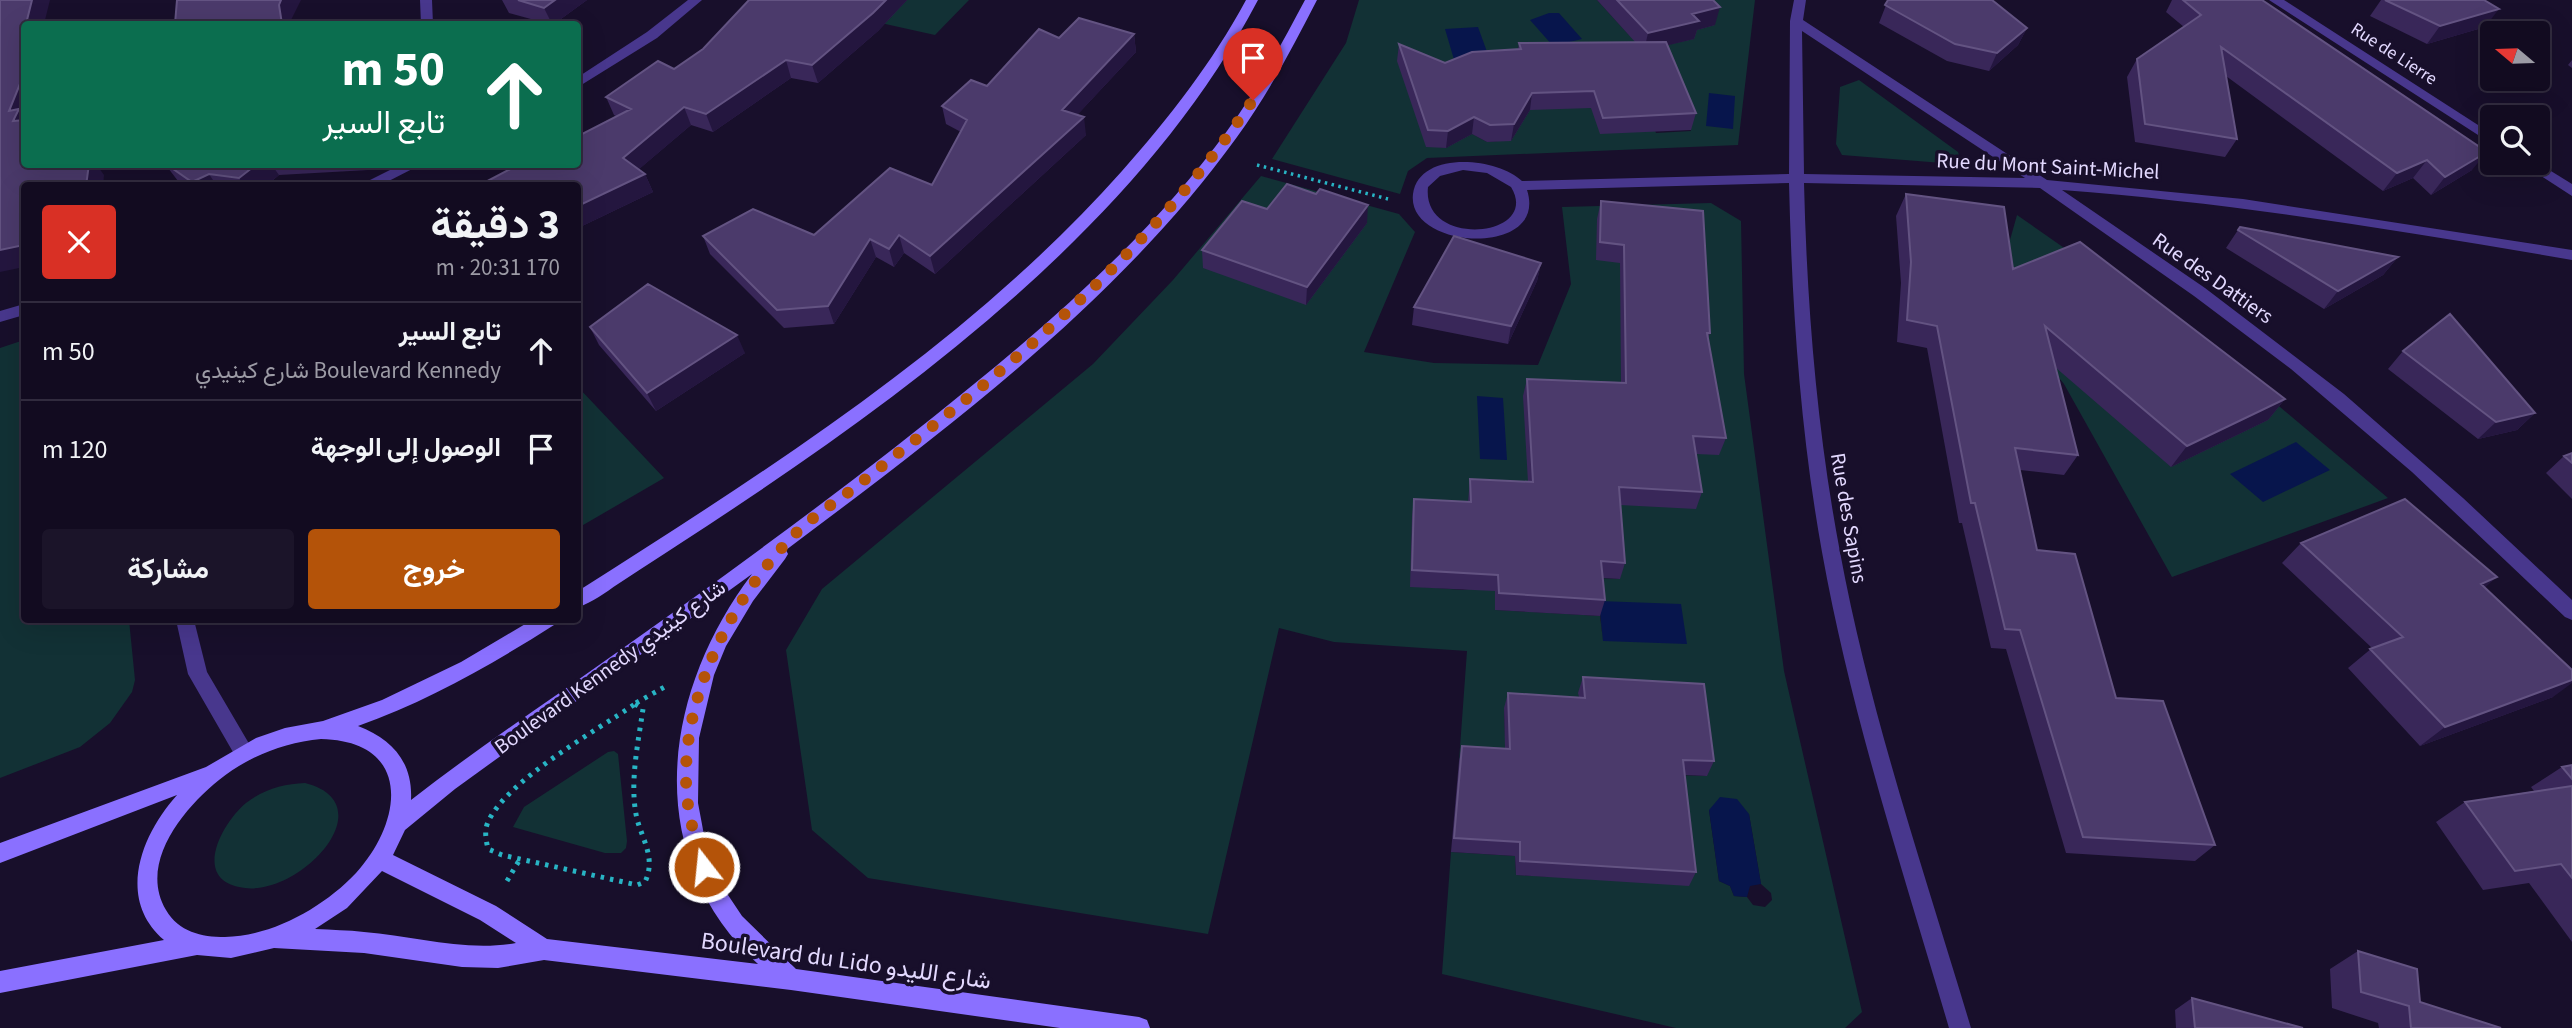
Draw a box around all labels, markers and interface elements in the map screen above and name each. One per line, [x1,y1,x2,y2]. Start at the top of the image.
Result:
street label: Rue de Lierre [2346,17,2442,91]
north arrow [2480,21,2550,91]
map controls [2480,21,2550,175]
pin [1223,28,1283,100]
text: 50 m [341,35,445,105]
icon: arrive [1234,39,1272,77]
icon: ahead [469,49,560,140]
text: تابع السير [322,100,445,146]
button: search [2480,105,2550,175]
street label: Rue du Mont Saint-Michel [1936,145,2160,187]
text: 3 دقيقة [430,195,560,255]
button: close [42,205,116,279]
street label: Rue des Dattiers [2146,225,2280,331]
text: 170 m · 20:31 [436,251,560,284]
text: تابع السير [399,313,501,350]
icon: ahead [522,332,560,370]
text: 50 m [42,333,95,370]
text: Boulevard Kennedy شارع كينيدي [195,354,501,387]
text: الوصول إلى الوجهة [311,429,501,466]
icon: arrive [522,430,560,468]
text: 120 m [42,431,108,468]
street label: Rue des Sapins [1823,450,1875,586]
button: مشاركة [42,529,294,609]
button: خروج [308,529,560,609]
street label: Boulevard Kennedy شارع كينيدي [488,573,733,763]
position arrow [667,830,741,904]
street label: Boulevard du Lido شارع الليدو [699,923,993,999]

